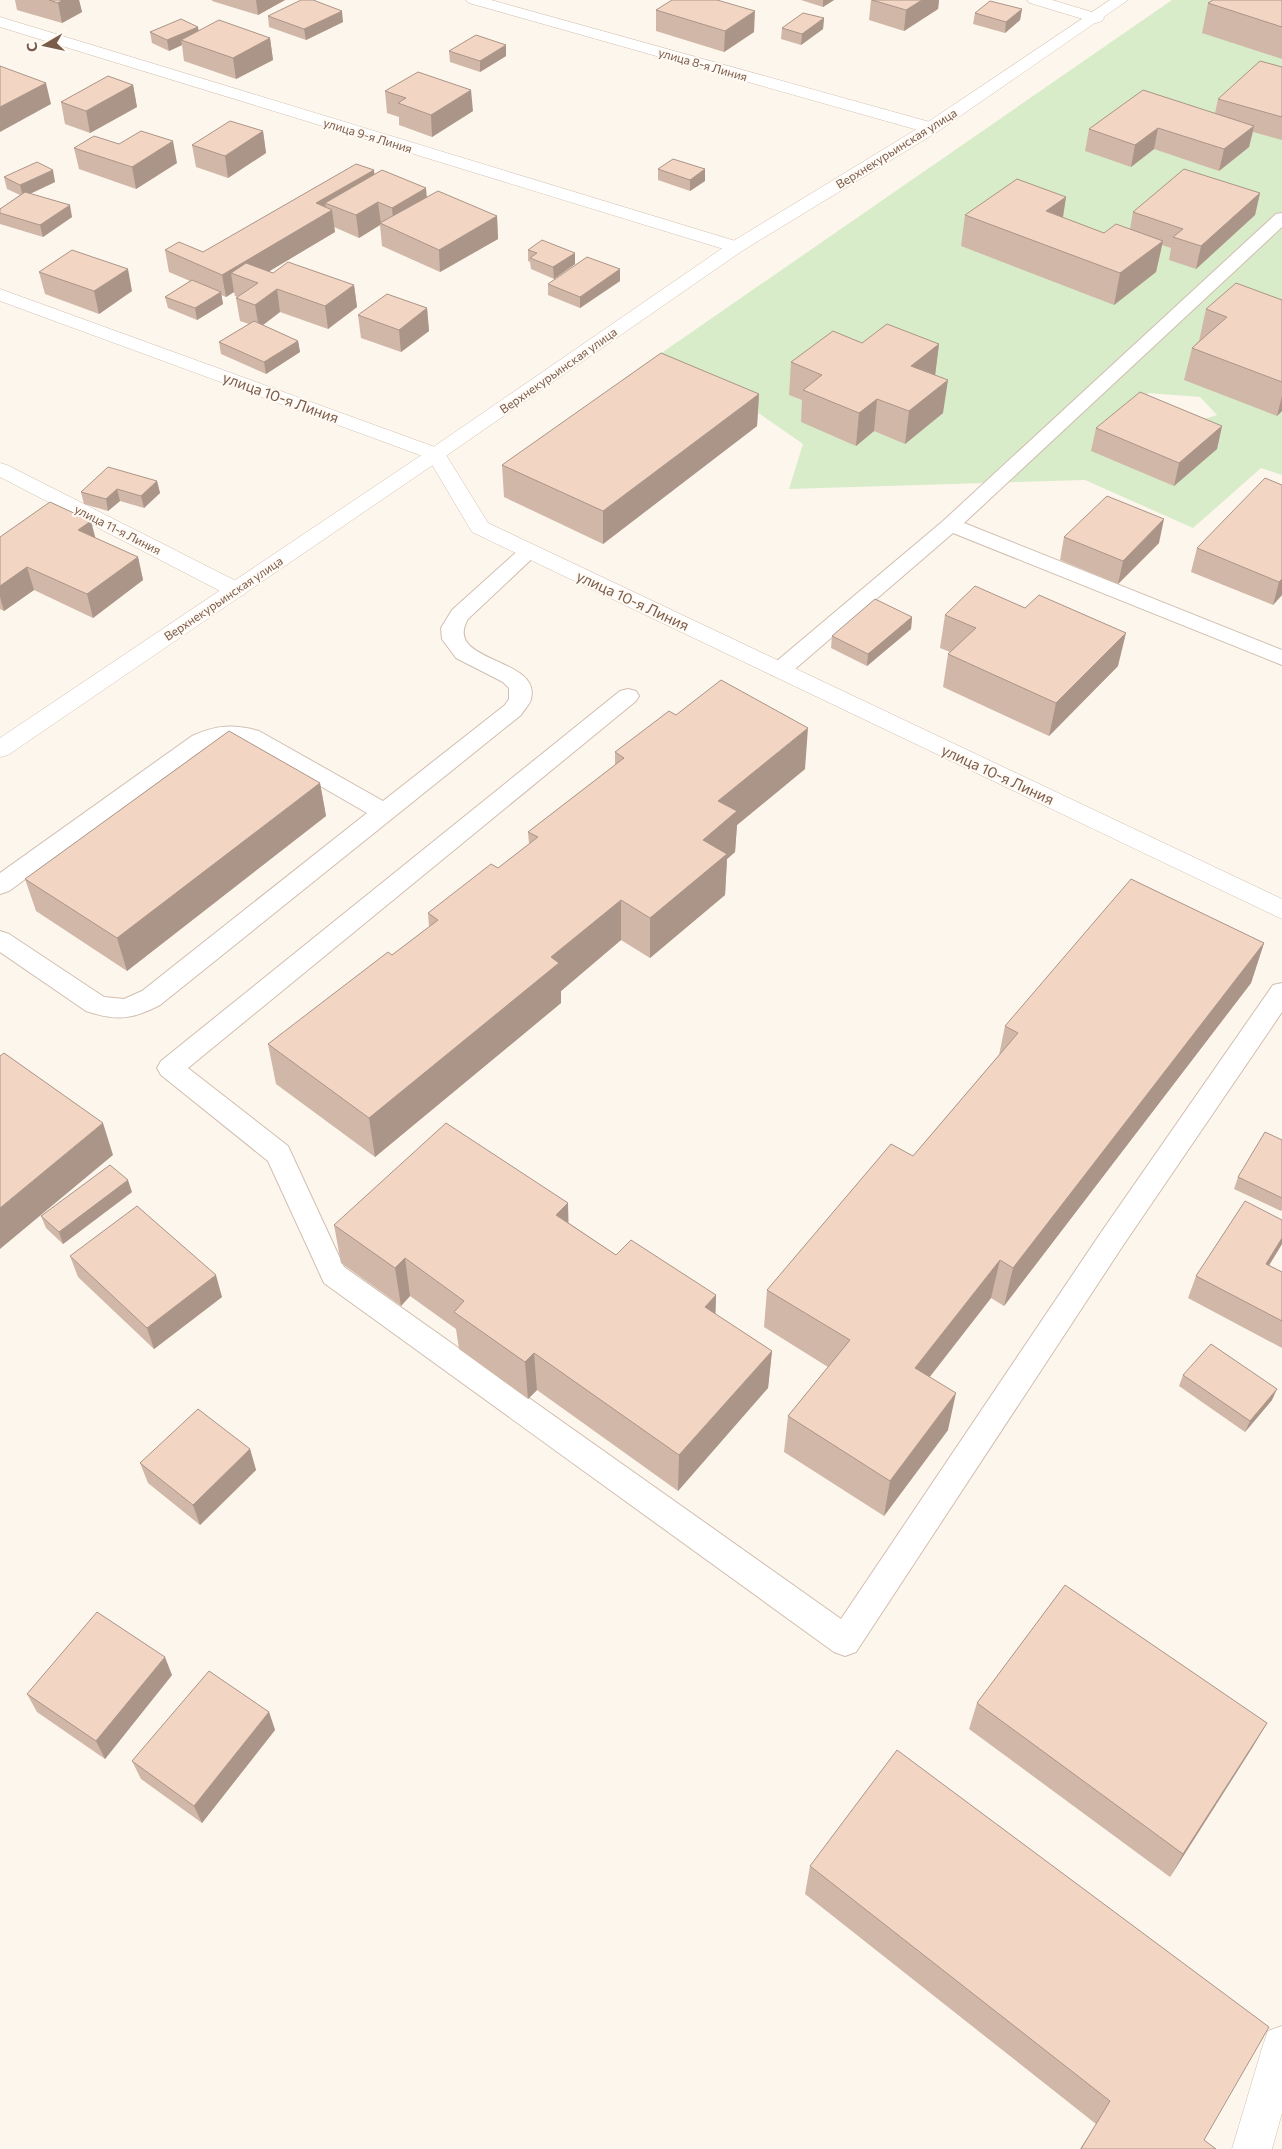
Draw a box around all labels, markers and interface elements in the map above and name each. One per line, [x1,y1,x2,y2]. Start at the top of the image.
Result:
north arrow [20,20,70,70]
text: С [23,41,41,53]
street label: улица 8-я Линия [657,45,749,83]
street label: Верхнекурьинская улица [833,105,959,191]
street label: улица 9-я Линия [322,115,414,155]
street label: Верхнекурьинская улица [497,324,619,416]
street label: улица 10-я Линия [221,368,341,426]
street label: улица 11-я Линия [73,501,163,557]
street label: Верхнекурьинская улица [161,553,285,643]
street label: улица 10-я Линия [574,566,692,634]
street label: улица 10-я Линия [939,740,1057,808]

